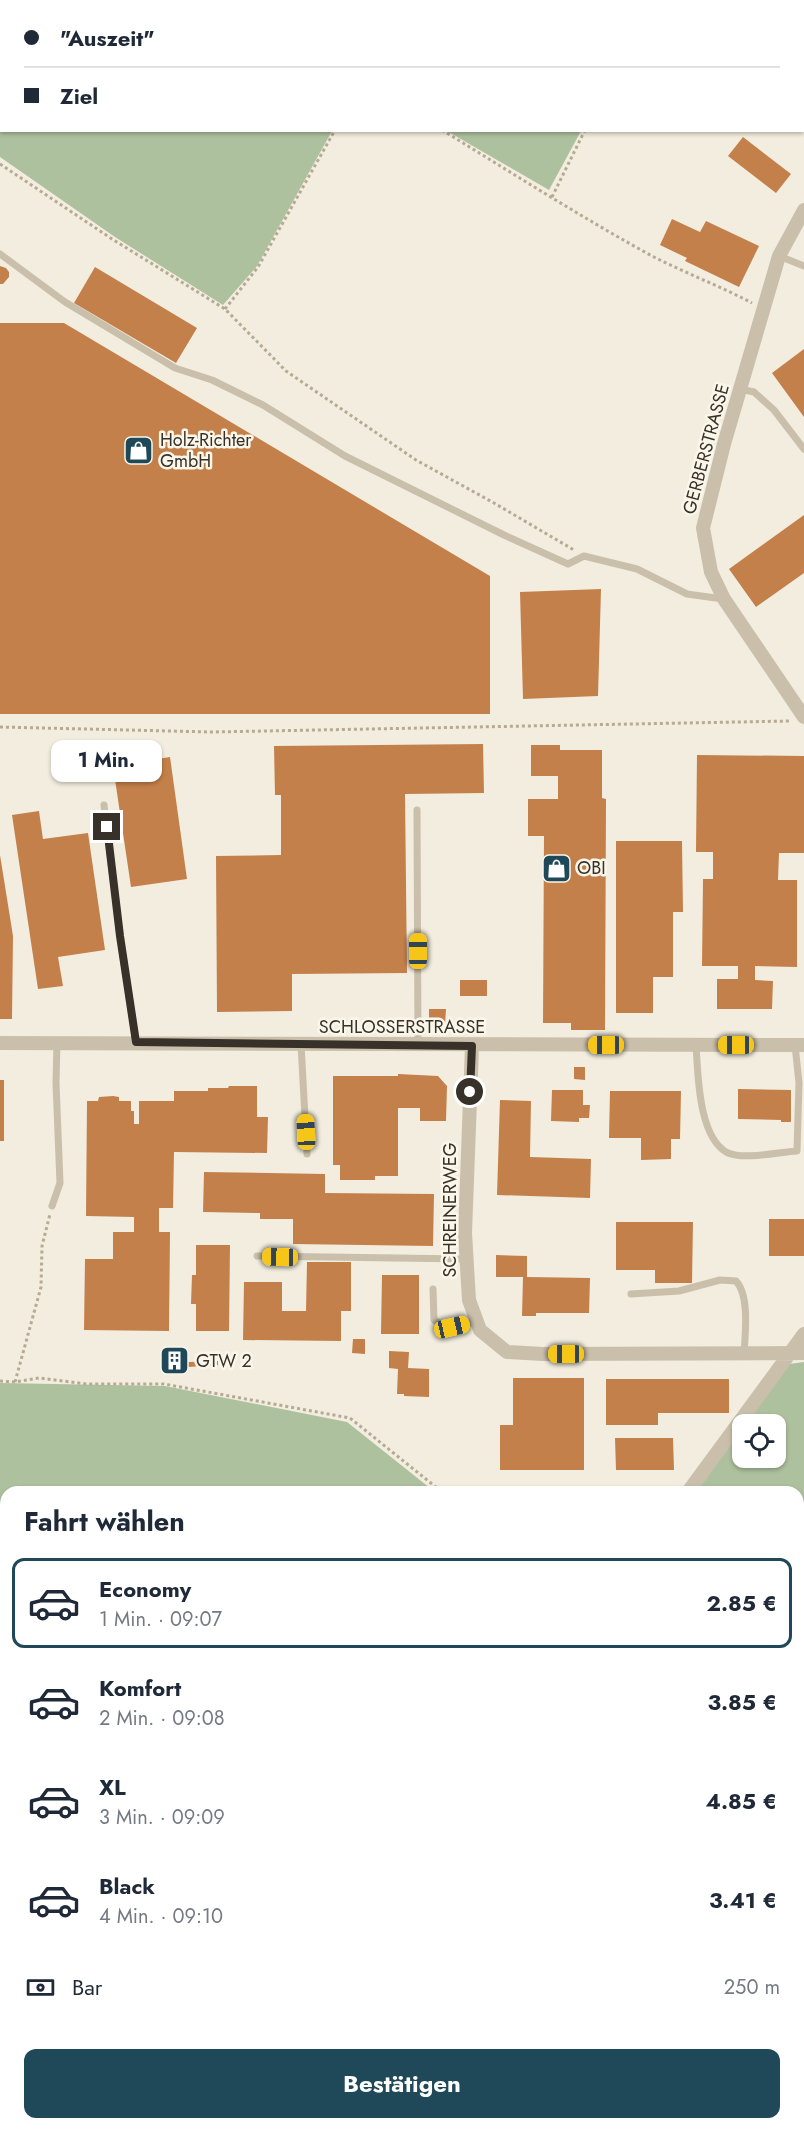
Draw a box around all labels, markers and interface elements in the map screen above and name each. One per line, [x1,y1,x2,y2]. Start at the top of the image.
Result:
text: "Auszeit" [60,22,155,54]
text: Ziel [60,80,98,112]
street label: GERBERSTRASSE [676,381,736,517]
place label: Holz-Richter GmbH [160,427,252,474]
shop icon: Holz-Richter GmbH [123,434,155,466]
callout: 1 Min. [51,740,162,782]
text: 1 Min. [78,746,135,775]
route end [93,813,120,840]
shop icon: OBI [540,852,572,884]
place label: OBI [577,855,606,881]
car [409,933,427,969]
street label: SCHLOSSERSTRASSE [319,1014,485,1040]
car [588,1036,624,1054]
car [718,1036,754,1054]
route start [456,1078,483,1105]
car [296,1114,316,1150]
street label: SCHREINERWEG [437,1142,463,1278]
car [262,1248,298,1266]
car [432,1314,472,1340]
building icon: GTW 2 [159,1345,191,1377]
car [548,1345,584,1363]
place label: GTW 2 [196,1348,252,1374]
map controls [732,1414,786,1468]
button: locate [732,1414,786,1468]
text: Fahrt wählen [24,1502,185,1541]
text: Economy [99,1573,191,1605]
icon: car [27,1576,81,1630]
text: 2.85 € [706,1587,777,1619]
text: 1 Min. · 09:07 [99,1605,222,1634]
text: Komfort [99,1672,181,1704]
icon: car [27,1675,81,1729]
text: 3.85 € [708,1686,777,1718]
text: 2 Min. · 09:08 [99,1704,225,1733]
text: XL [99,1771,126,1803]
icon: car [27,1774,81,1828]
text: 4.85 € [706,1785,777,1817]
text: 3 Min. · 09:09 [99,1803,225,1832]
text: Black [99,1870,155,1902]
icon: car [27,1873,81,1927]
text: 3.41 € [709,1884,777,1916]
text: 4 Min. · 09:10 [99,1902,223,1931]
icon: cash [24,1971,57,2004]
text: Bar [72,1971,102,2003]
text: 250 m [724,1973,780,2002]
button: Bestätigen [24,2049,780,2118]

